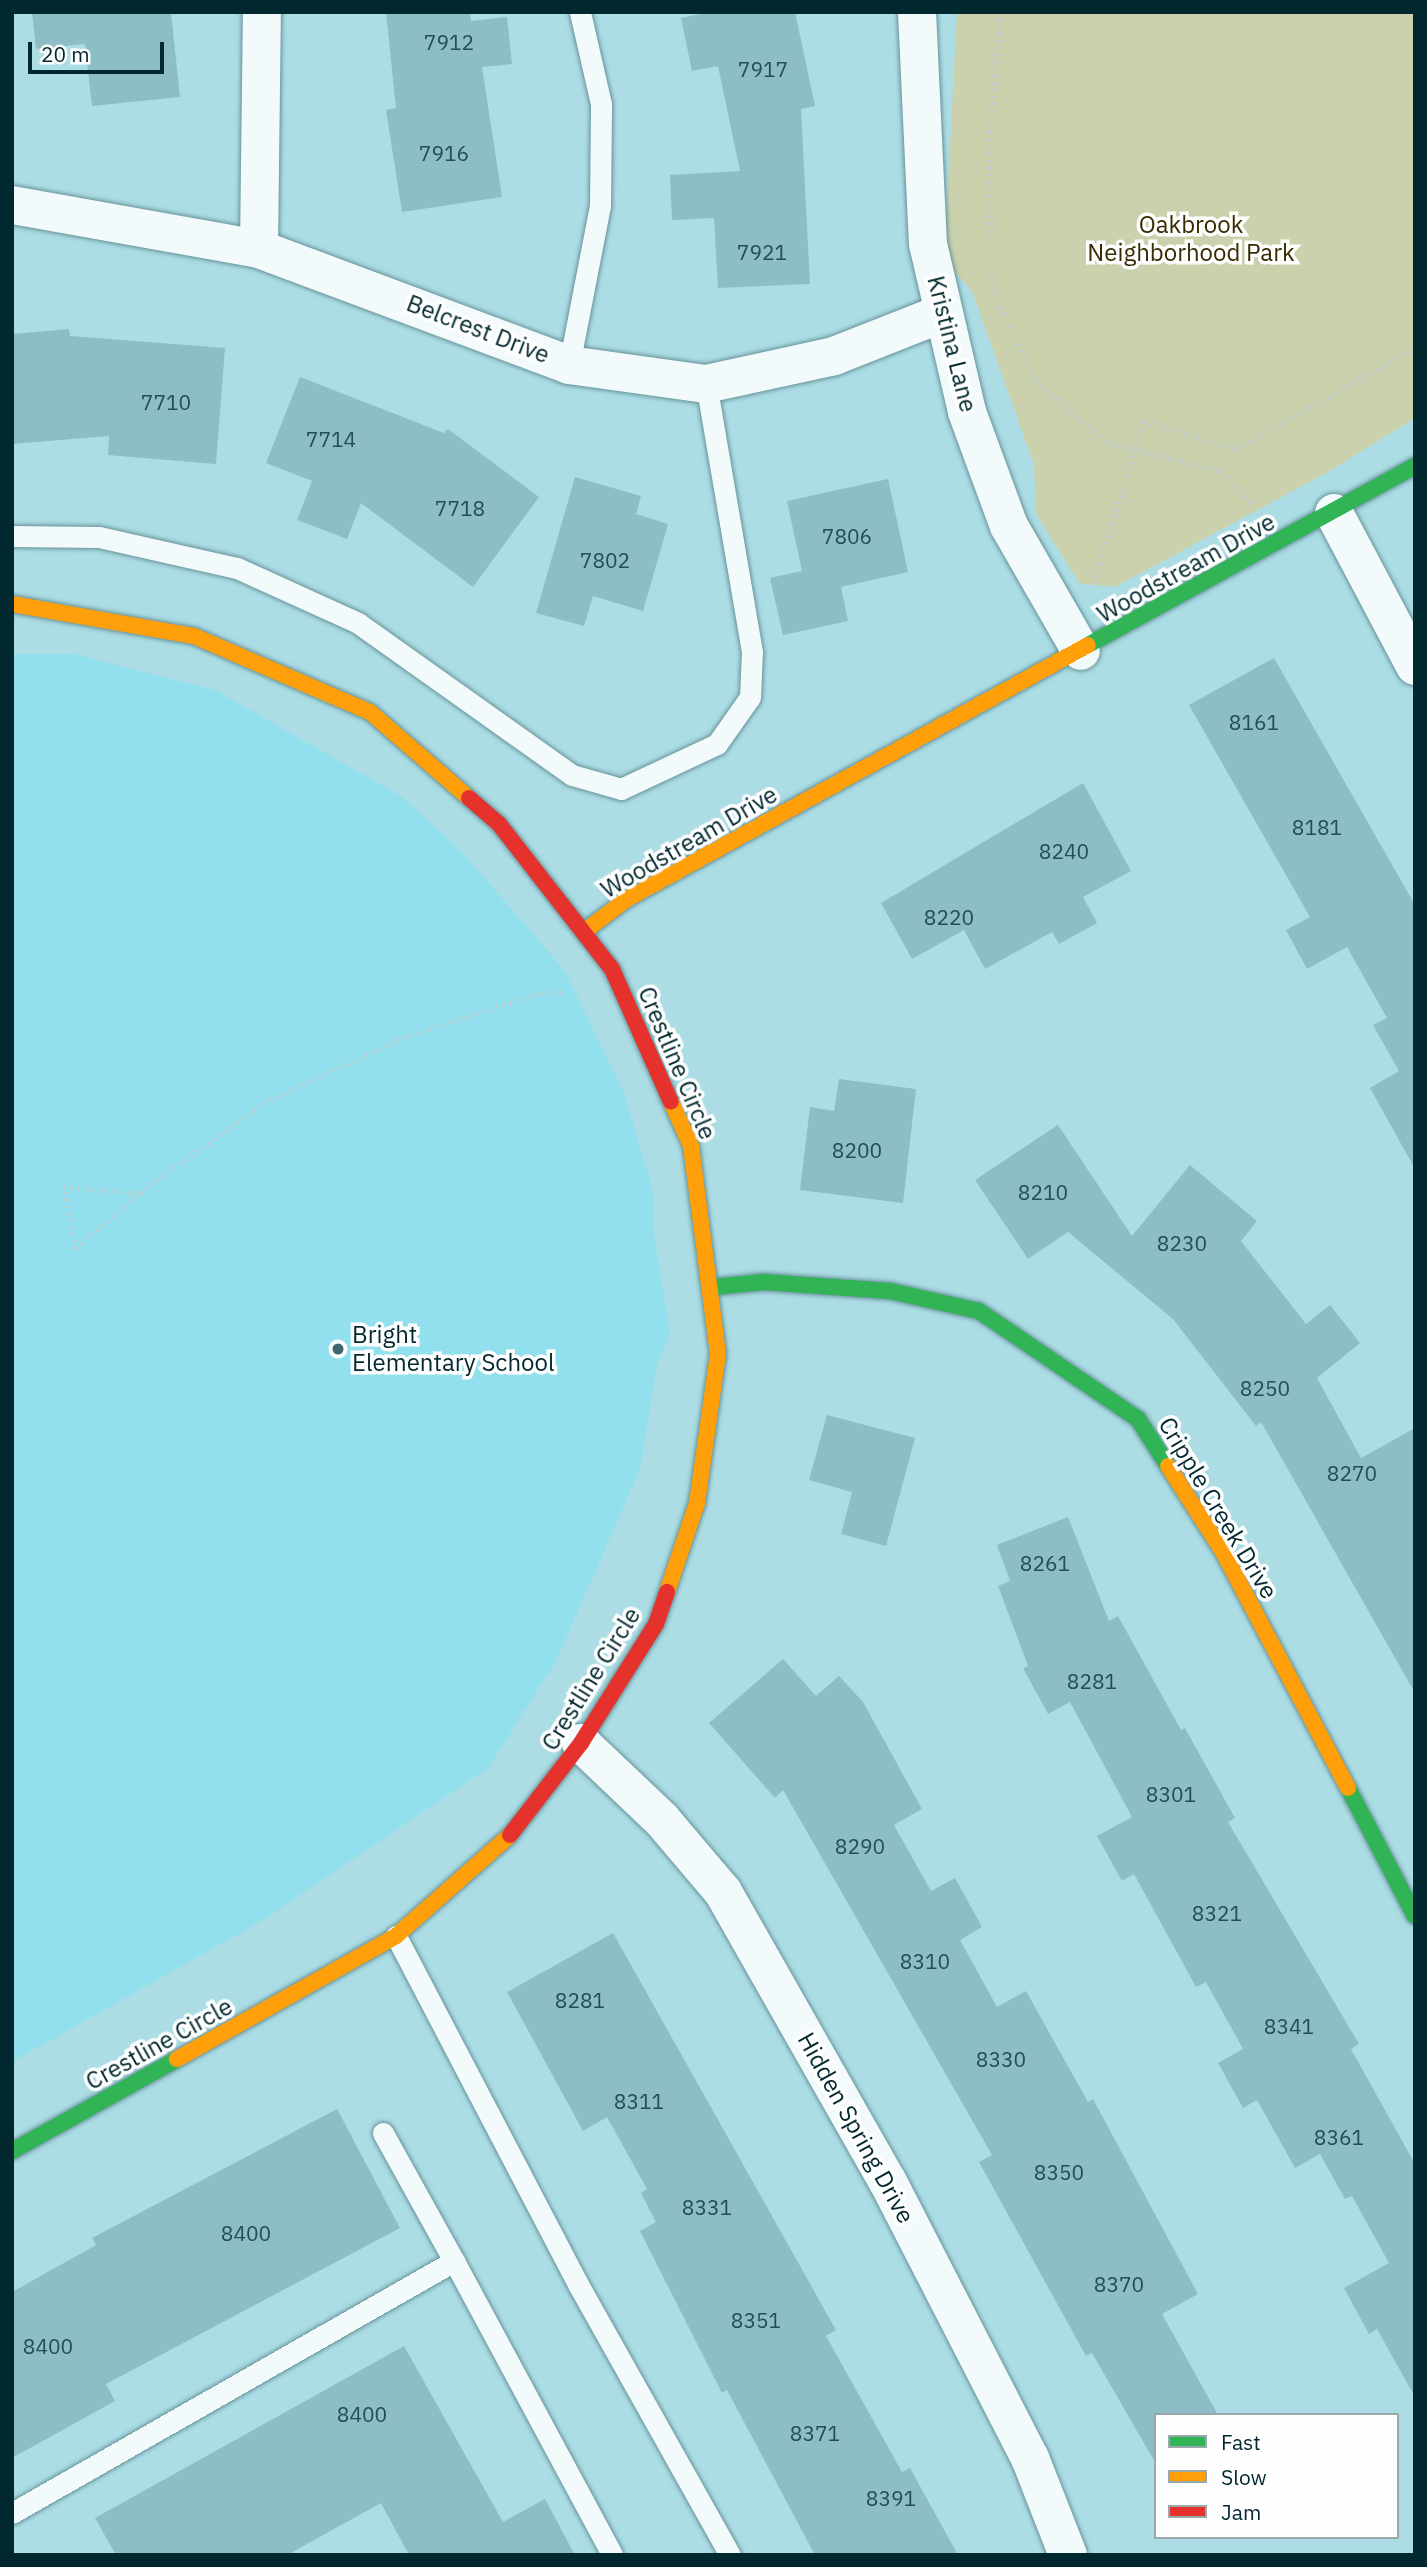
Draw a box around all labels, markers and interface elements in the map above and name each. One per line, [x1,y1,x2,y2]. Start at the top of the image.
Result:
scale bar [32,28,168,72]
house number: 7912 [424,29,474,55]
text: 20 m [41,40,90,68]
house number: 7917 [738,56,788,82]
house number: 7916 [419,140,469,166]
park label: Oakbrook Neighborhood Park [1087,211,1295,267]
house number: 7921 [737,239,787,265]
street label: Kristina Lane [921,273,983,415]
street label: Belcrest Drive [403,289,553,369]
house number: 7710 [141,389,191,415]
house number: 7714 [306,426,356,452]
house number: 7718 [435,495,485,521]
street label: Woodstream Drive [1092,507,1280,629]
house number: 7806 [822,523,872,549]
house number: 7802 [580,547,630,573]
house number: 8161 [1229,709,1279,735]
street label: Woodstream Drive [596,780,782,904]
house number: 8181 [1292,814,1342,840]
house number: 8240 [1039,838,1089,864]
house number: 8220 [924,904,974,930]
street label: Crestline Circle [632,982,722,1144]
house number: 8200 [832,1137,882,1163]
house number: 8210 [1018,1179,1068,1205]
house number: 8230 [1157,1230,1207,1256]
place label: Bright Elementary School [352,1321,554,1377]
marker: Bright Elementary School [330,1341,346,1357]
house number: 8250 [1240,1375,1290,1401]
street label: Cripple Creek Drive [1152,1412,1284,1604]
house number: 8270 [1327,1460,1377,1486]
house number: 8261 [1020,1550,1070,1576]
street label: Crestline Circle [536,1602,646,1756]
house number: 8281 [1067,1668,1117,1694]
house number: 8301 [1146,1781,1196,1807]
house number: 8290 [835,1833,885,1859]
house number: 8321 [1192,1900,1242,1926]
house number: 8310 [900,1948,950,1974]
house number: 8281 [555,1987,605,2013]
street label: Crestline Circle [81,1992,237,2096]
house number: 8341 [1264,2013,1314,2039]
street label: Hidden Spring Drive [792,2028,920,2228]
house number: 8330 [976,2046,1026,2072]
house number: 8311 [614,2088,664,2114]
house number: 8361 [1314,2124,1364,2150]
house number: 8350 [1034,2159,1084,2185]
house number: 8331 [682,2194,732,2220]
house number: 8400 [221,2220,271,2246]
house number: 8370 [1094,2271,1144,2297]
house number: 8351 [731,2307,781,2333]
house number: 8400 [23,2333,73,2359]
house number: 8400 [337,2401,387,2427]
legend [1154,2413,1399,2539]
house number: 8371 [790,2420,840,2446]
text: Fast [1221,2428,1261,2456]
text: Slow [1221,2463,1267,2491]
house number: 8391 [866,2485,916,2511]
text: Jam [1221,2498,1261,2526]

